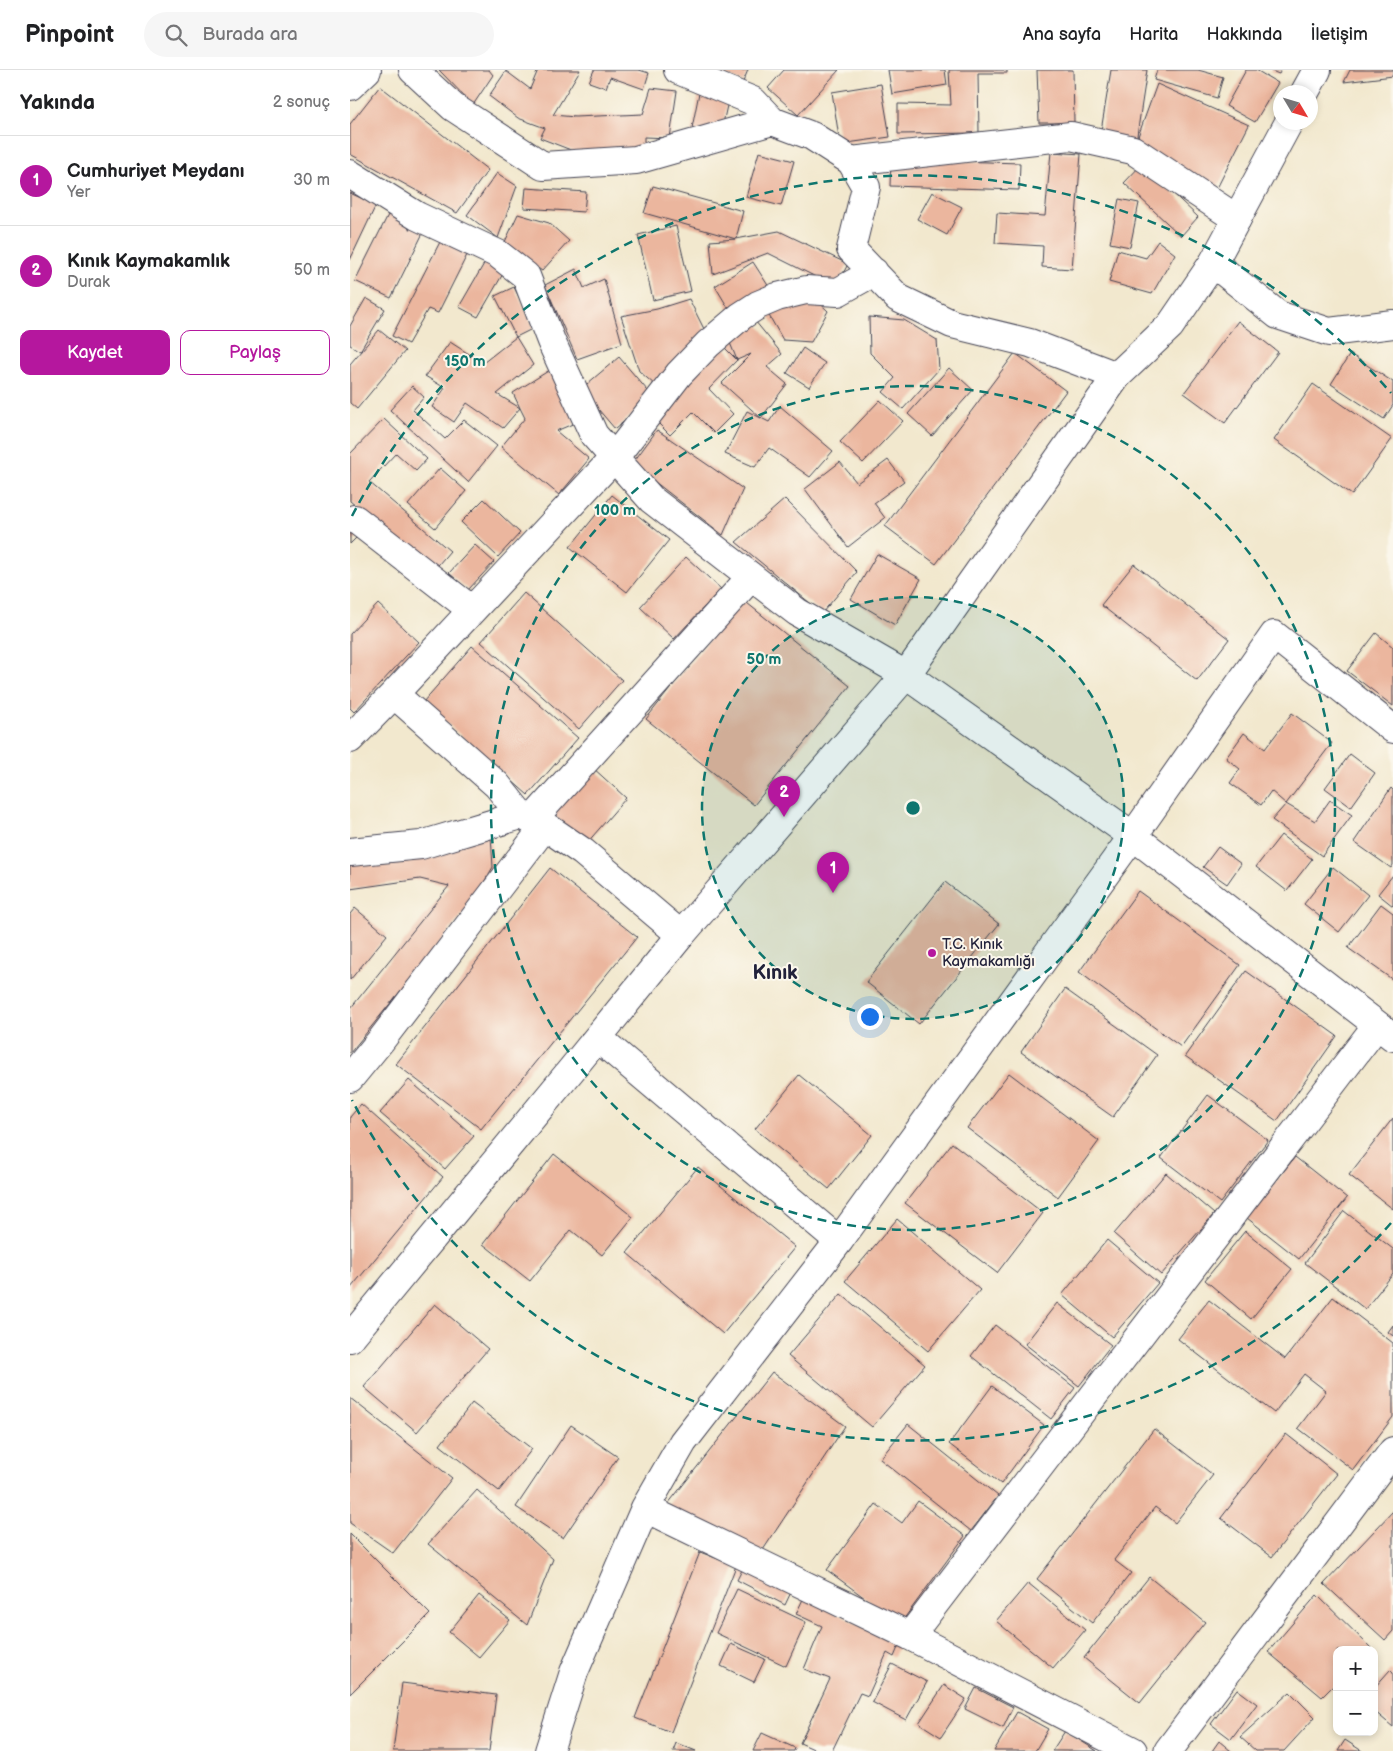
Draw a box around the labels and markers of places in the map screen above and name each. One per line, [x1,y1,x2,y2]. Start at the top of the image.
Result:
pin: 2 [768,776,800,817]
centre of rings [904,799,922,817]
pin: 1 [817,852,849,893]
place label: T.C. Kınık Kaymakamlığı [942,935,1035,971]
marker: T.C. Kınık Kaymakamlığı [926,947,938,959]

